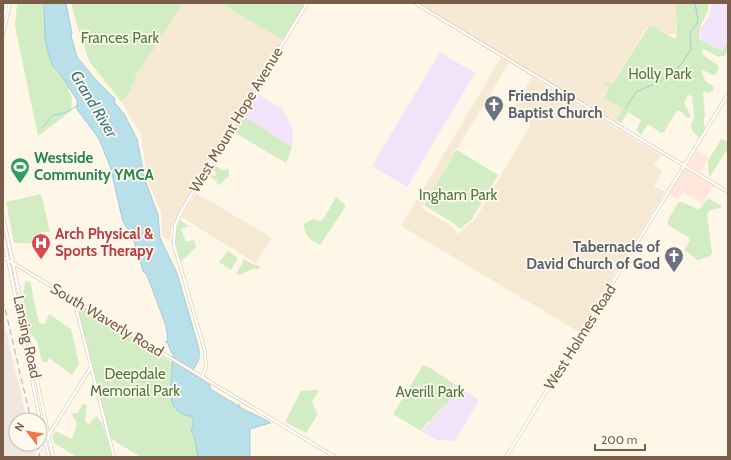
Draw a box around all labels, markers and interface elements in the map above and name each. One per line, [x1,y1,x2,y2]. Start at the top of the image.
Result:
park label: Frances Park [81,29,159,47]
street label: West Mount Hope Avenue [185,44,287,196]
park label: Holly Park [628,65,692,83]
water label: Grand River [67,67,122,142]
place label: Friendship Baptist Church [508,87,603,122]
church icon: Friendship Baptist Church [483,94,505,122]
place label: Westside Community YMCA [34,149,155,184]
sports icon: Westside Community YMCA [9,156,31,184]
park label: Ingham Park [419,186,497,204]
place label: Arch Physical & Sports Therapy [55,225,155,260]
hospital icon: Arch Physical & Sports Therapy [30,232,52,260]
place label: Tabernacle of David Church of God [526,238,660,273]
church icon: Tabernacle of David Church of God [663,245,685,273]
street label: South Waverly Road [47,279,167,361]
street label: West Holmes Road [540,281,620,393]
street label: Lansing Road [9,294,45,380]
park label: Deepdale Memorial Park [90,365,180,400]
park label: Averill Park [395,383,465,401]
north arrow [8,412,48,452]
text: N [11,420,27,434]
scale bar [595,426,645,452]
text: 200 m [601,432,637,447]

